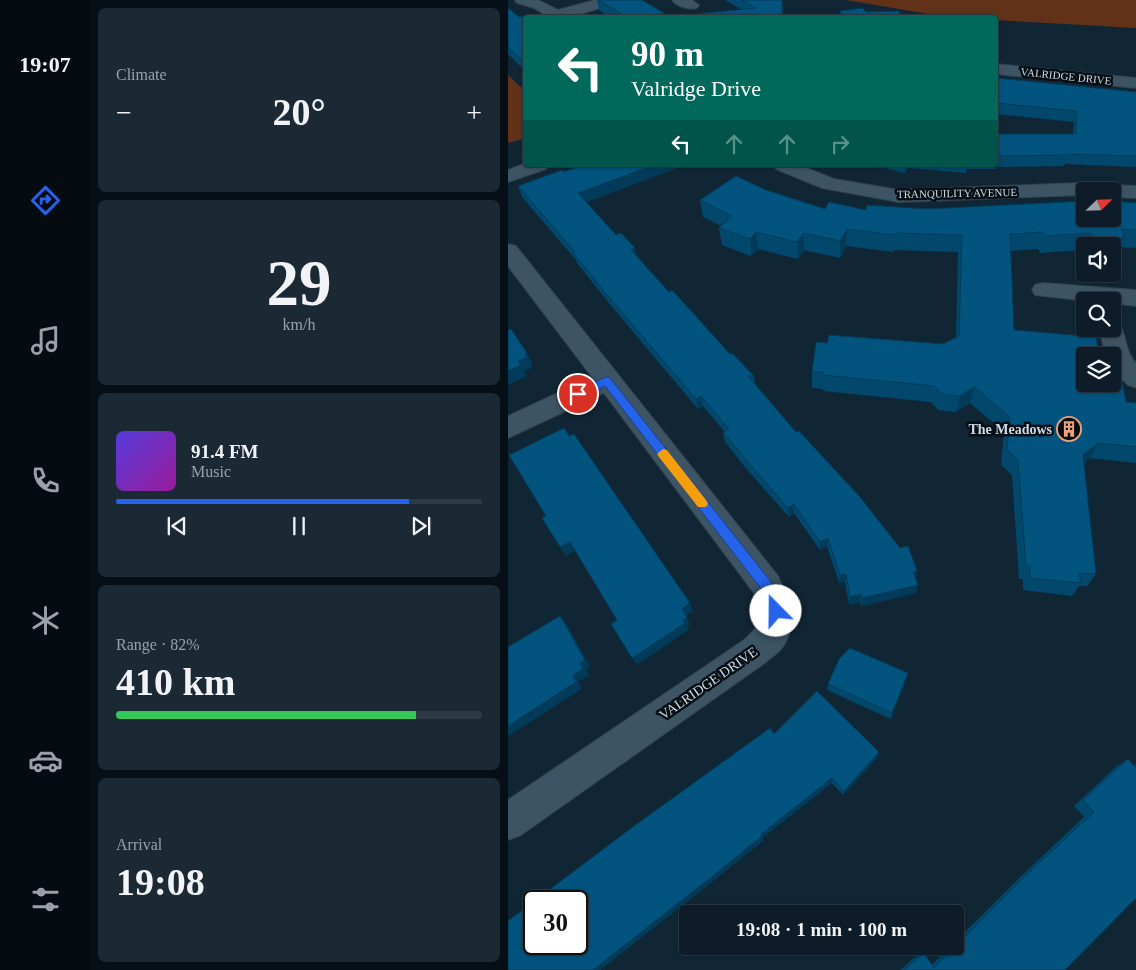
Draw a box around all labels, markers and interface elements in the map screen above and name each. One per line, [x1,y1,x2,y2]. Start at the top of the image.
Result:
icon: left [548,35,613,100]
text: 90 m [631,35,704,74]
text: 19:07 [19,52,71,77]
street label: VALRIDGE DRIVE [1020,65,1112,87]
text: Climate [116,66,167,83]
text: Valridge Drive [631,76,761,101]
text: 20° [272,91,326,133]
text: − [116,97,132,128]
text: + [466,97,482,128]
icon: left [667,130,695,158]
icon: ahead [720,130,748,158]
icon: ahead [773,130,801,158]
icon: right [826,130,854,158]
north arrow [1076,182,1120,228]
map controls [1076,182,1121,392]
icon: directions [28,183,63,218]
street label: TRANQUILITY AVENUE [897,186,1017,200]
button: sound [1076,237,1121,282]
text: 29 [267,247,332,319]
button: search [1076,292,1121,337]
text: km/h [283,316,315,333]
icon: music [28,323,63,358]
button: layers [1076,347,1121,392]
pin [557,373,599,415]
icon: arrive [564,380,592,408]
building icon: The Meadows [1056,416,1082,442]
place label: The Meadows [968,422,1053,437]
text: 91.4 FM [191,441,259,462]
icon: phone [28,463,63,498]
text: Music [191,463,231,480]
icon: previous [163,512,191,540]
icon: pause [285,512,313,540]
icon: next [407,512,435,540]
position arrow [749,584,801,636]
icon: climate [28,603,63,638]
text: Range · 82% [116,636,200,653]
street label: VALRIDGE DRIVE [656,644,760,723]
text: 410 km [116,661,235,703]
icon: car [28,743,63,778]
text: Arrival [116,836,162,853]
text: 19:08 [116,861,205,903]
icon: filters [28,882,63,917]
speed limit sign: 30 [523,890,588,955]
text: 19:08 · 1 min · 100 m [736,919,907,940]

